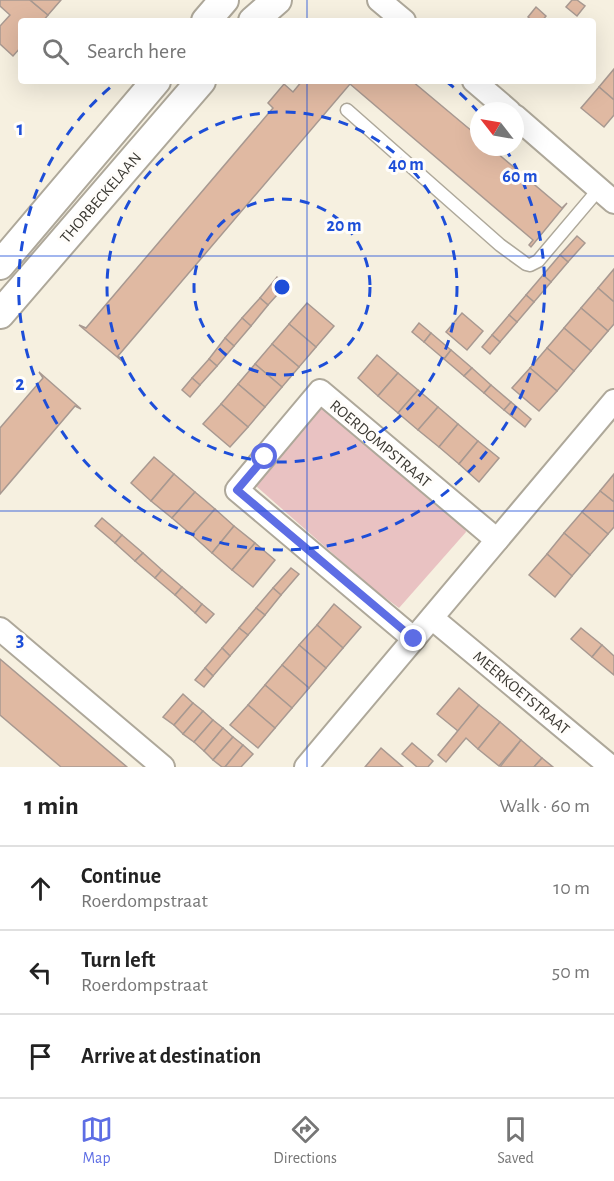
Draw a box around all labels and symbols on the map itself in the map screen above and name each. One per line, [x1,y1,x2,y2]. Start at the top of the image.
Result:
north arrow [470,102,524,156]
text: 1 [16,119,24,139]
street label: THORBECKELAAN [57,149,144,246]
text: 40 m [388,156,424,174]
text: 60 m [502,168,538,186]
text: 20 m [326,217,362,235]
centre of rings [272,277,292,297]
text: 2 [15,374,25,394]
street label: ROERDOMPSTRAAT [327,397,434,491]
route start [251,443,277,469]
route end [400,625,426,651]
text: 3 [16,630,24,650]
street label: MEERKOETSTRAAT [470,648,573,738]

